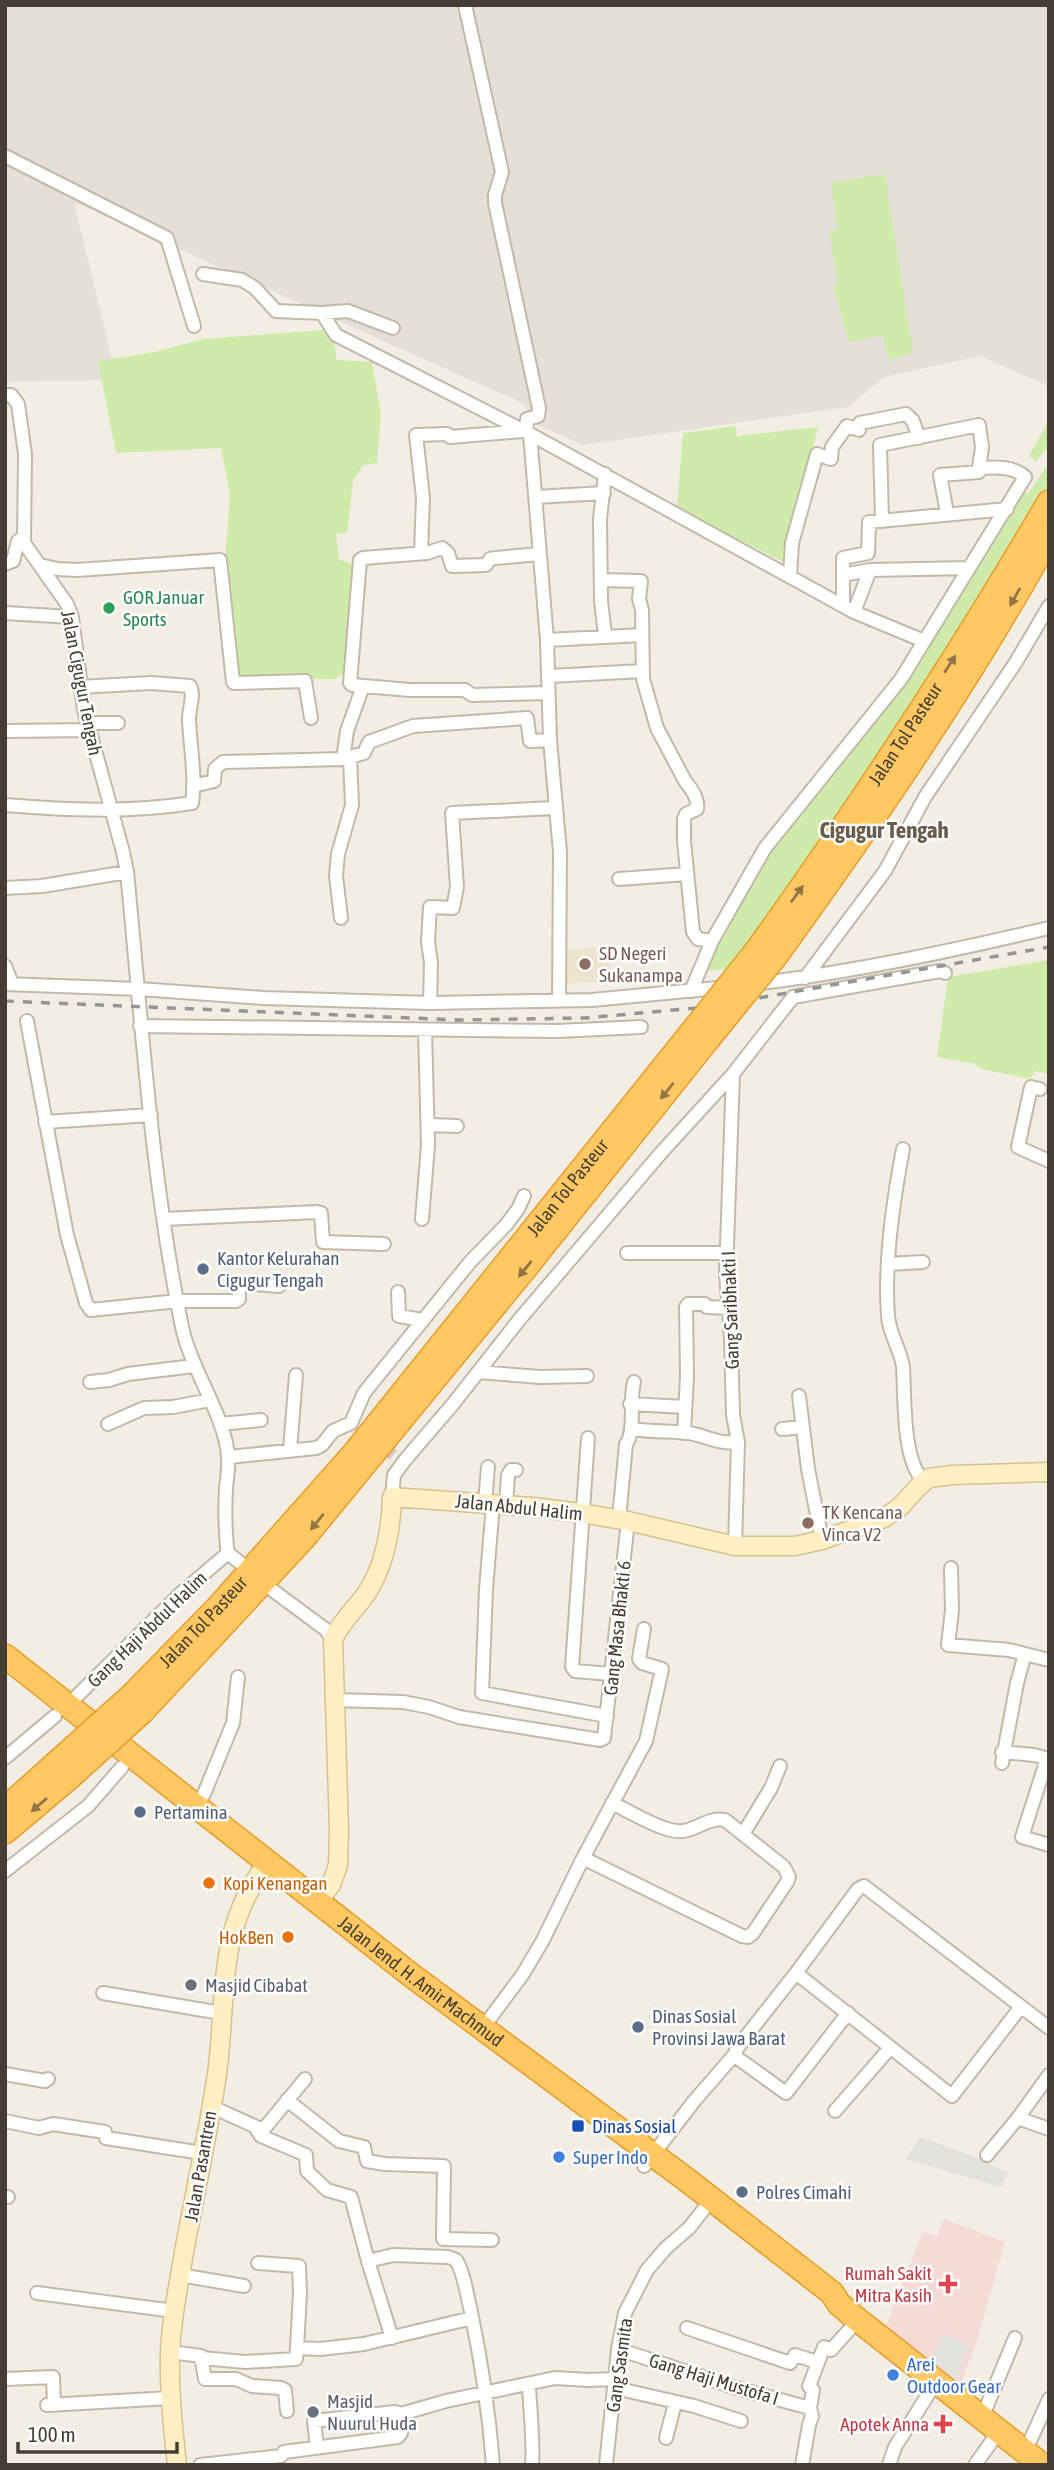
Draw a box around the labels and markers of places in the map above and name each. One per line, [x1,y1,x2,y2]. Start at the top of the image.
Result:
place label: GOR Januar Sports [123,586,204,630]
marker: GOR Januar Sports [101,600,117,616]
place label: SD Negeri Sukanampa [599,942,683,986]
marker: SD Negeri Sukanampa [577,956,593,972]
place label: Kantor Kelurahan Cigugur Tengah [217,1247,340,1291]
marker: Kantor Kelurahan Cigugur Tengah [195,1261,211,1277]
place label: TK Kencana Vinca V2 [822,1501,903,1545]
marker: TK Kencana Vinca V2 [800,1515,816,1531]
place label: Pertamina [154,1801,228,1823]
marker: Pertamina [132,1804,148,1820]
place label: Kopi Kenangan [223,1872,328,1894]
marker: Kopi Kenangan [201,1875,217,1891]
place label: HokBen [219,1926,274,1948]
marker: HokBen [280,1929,296,1945]
place label: Masjid Cibabat [205,1974,308,1996]
marker: Masjid Cibabat [183,1977,199,1993]
place label: Dinas Sosial Provinsi Jawa Barat [652,2005,786,2049]
marker: Dinas Sosial Provinsi Jawa Barat [630,2019,646,2035]
place label: Dinas Sosial [592,2115,676,2137]
marker: Dinas Sosial [570,2118,586,2134]
place label: Super Indo [573,2146,648,2168]
marker: Super Indo [551,2149,567,2165]
place label: Polres Cimahi [756,2181,852,2203]
marker: Polres Cimahi [734,2184,750,2200]
place label: Rumah Sakit Mitra Kasih [845,2262,932,2306]
marker: Rumah Sakit Mitra Kasih [938,2274,958,2294]
place label: Arei Outdoor Gear [907,2353,1001,2397]
marker: Arei Outdoor Gear [885,2367,901,2383]
place label: Masjid Nuurul Huda [327,2390,417,2434]
marker: Masjid Nuurul Huda [305,2404,321,2420]
place label: Apotek Anna [840,2413,929,2435]
marker: Apotek Anna [935,2416,951,2432]

